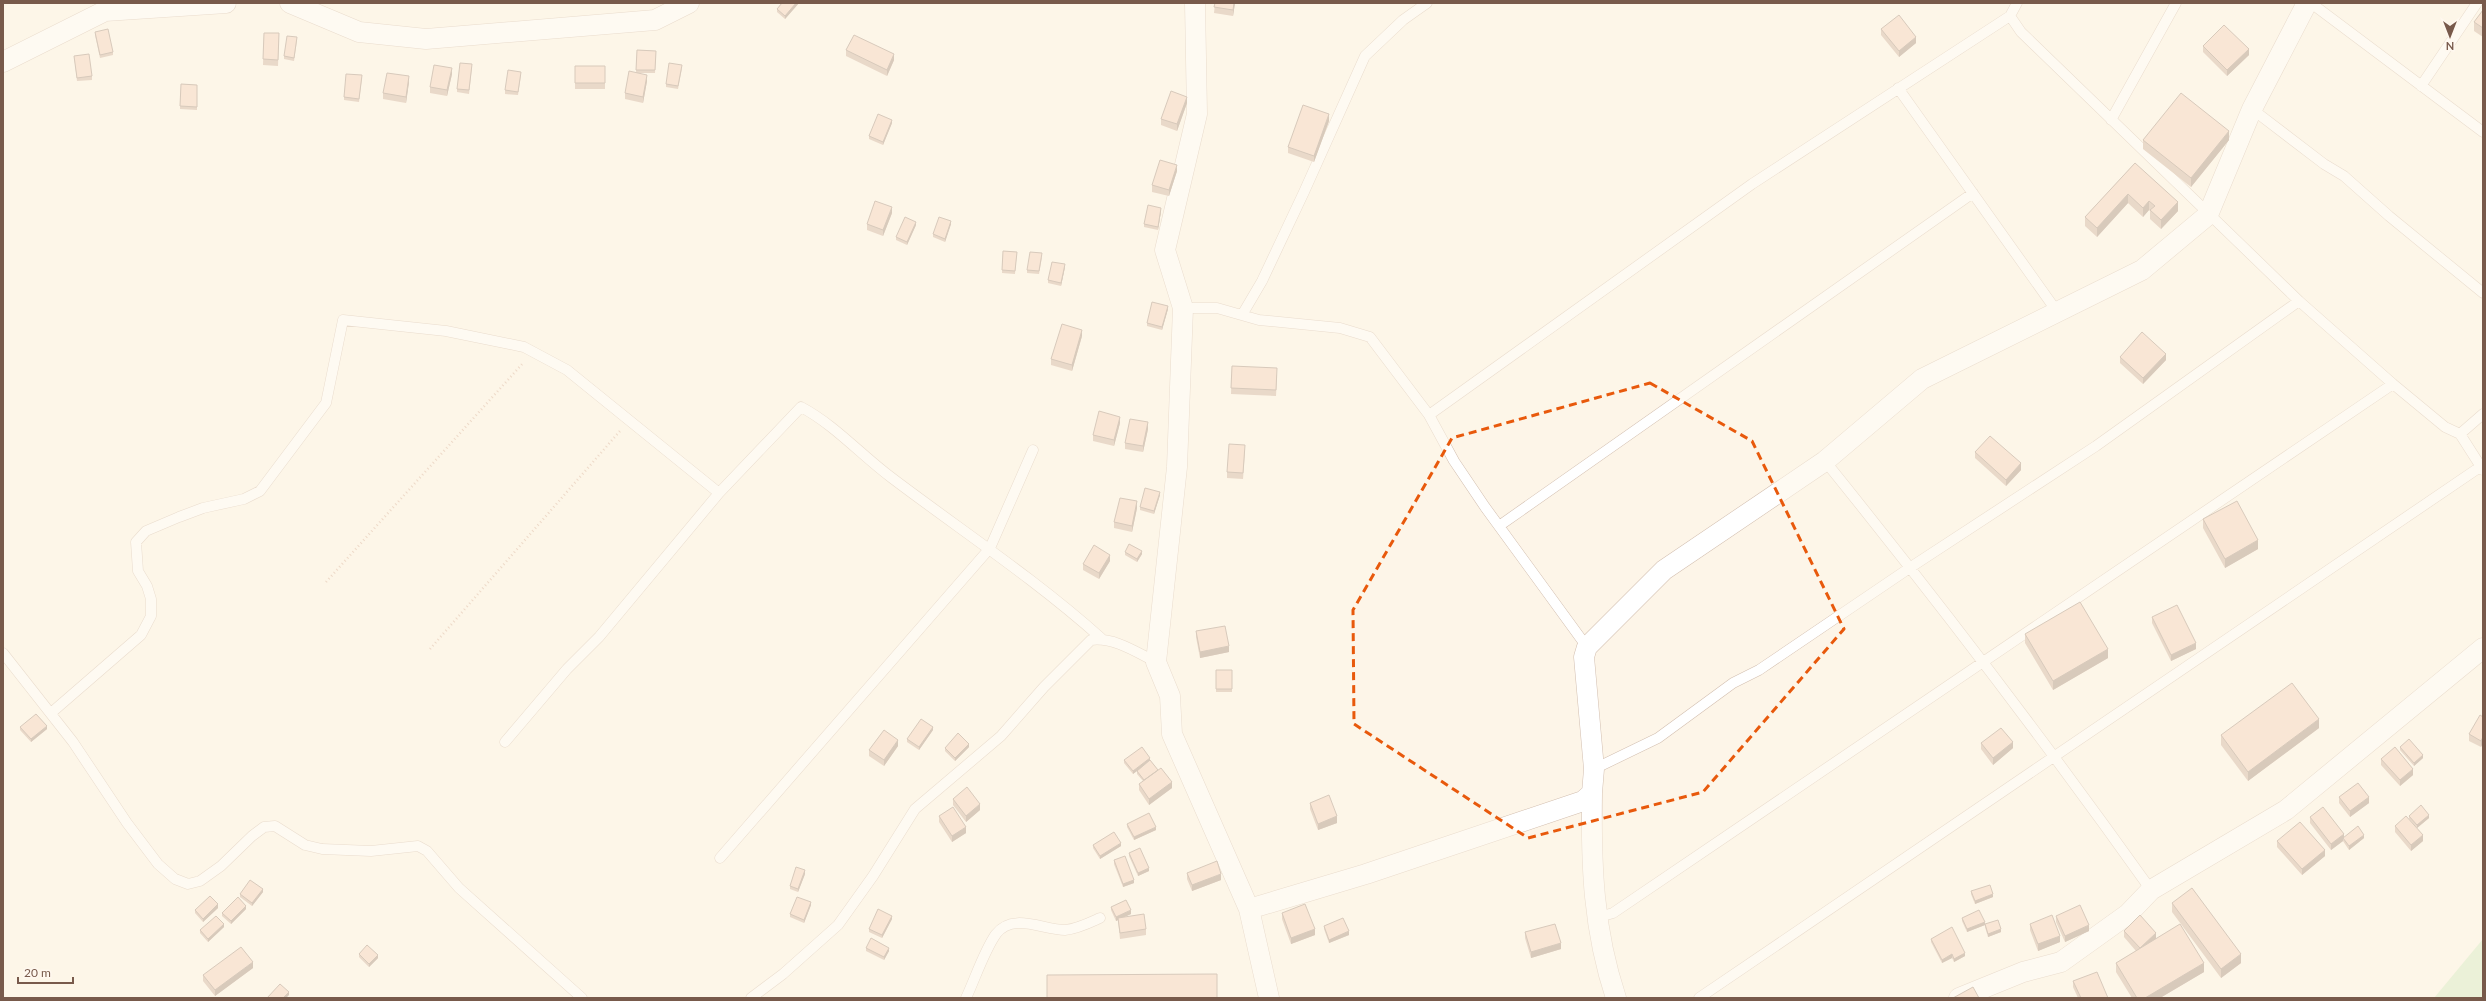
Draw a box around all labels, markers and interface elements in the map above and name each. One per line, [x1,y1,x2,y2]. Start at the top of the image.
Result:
north arrow [2430,16,2470,56]
text: N [2446,40,2454,53]
scale bar [18,959,73,985]
text: 20 m [24,965,51,980]

